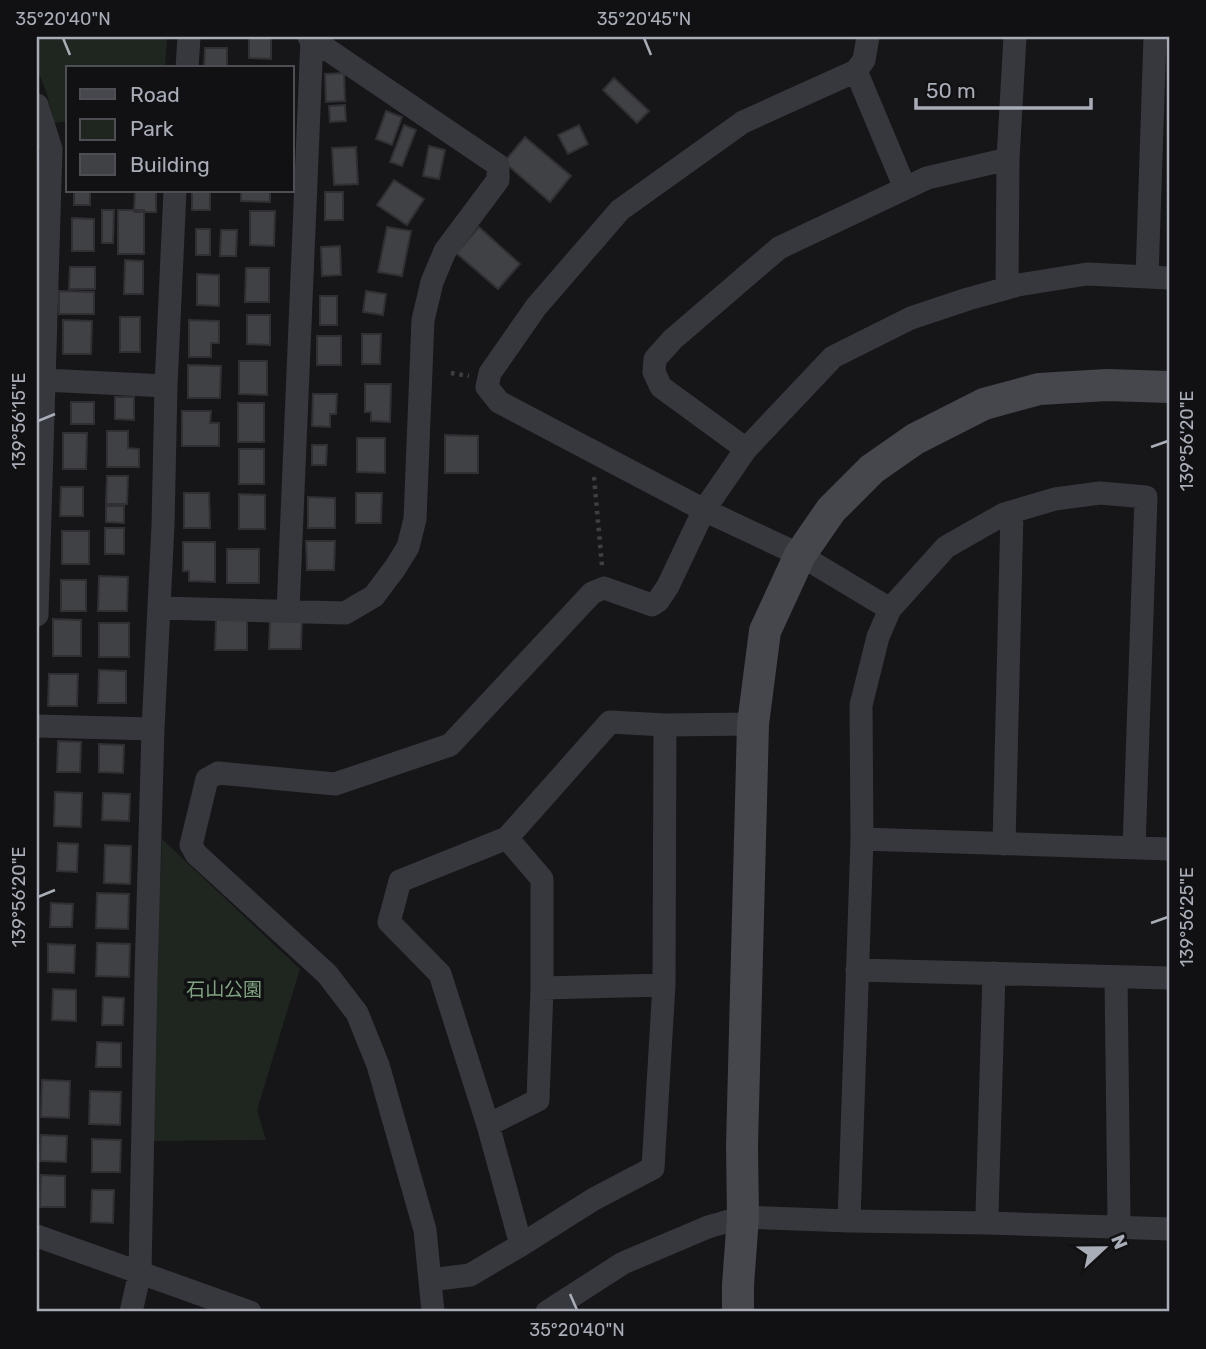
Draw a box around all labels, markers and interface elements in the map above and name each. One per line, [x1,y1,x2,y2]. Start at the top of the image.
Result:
text: 35°20'40"N [15,8,111,30]
text: 35°20'45"N [597,8,691,30]
legend [66,66,294,192]
scale bar [916,66,1090,110]
text: 50 m [926,78,976,103]
text: Road [130,82,180,107]
text: Park [130,116,174,141]
text: Building [130,152,210,177]
text: 139°56'15"E [8,372,30,470]
text: 139°56'20"E [1176,391,1198,491]
text: 139°56'20"E [8,847,30,947]
text: 139°56'25"E [1176,867,1198,967]
park label: 石山公園 [186,978,262,1001]
north arrow [1070,1212,1140,1282]
text: N [1106,1231,1133,1252]
text: 35°20'40"N [529,1319,625,1341]

